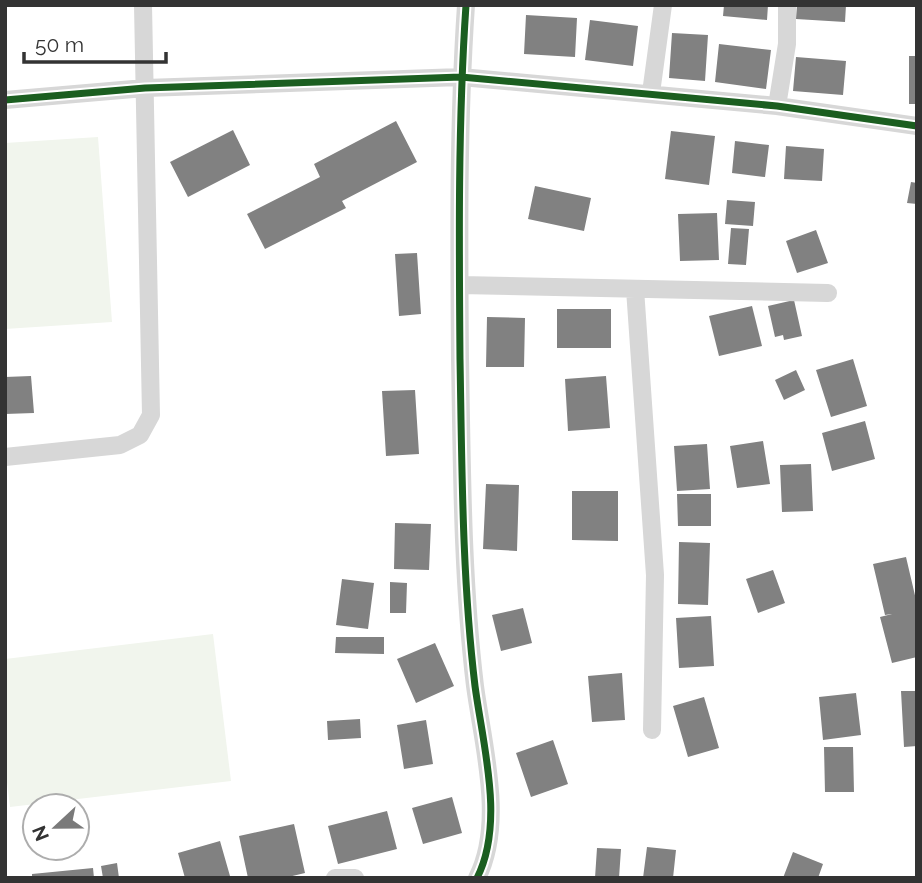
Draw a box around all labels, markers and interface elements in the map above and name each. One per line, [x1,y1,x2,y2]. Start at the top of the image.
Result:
scale bar [24,21,166,65]
text: 50 m [35,32,84,57]
north arrow [21,792,91,862]
text: N [27,823,53,844]

